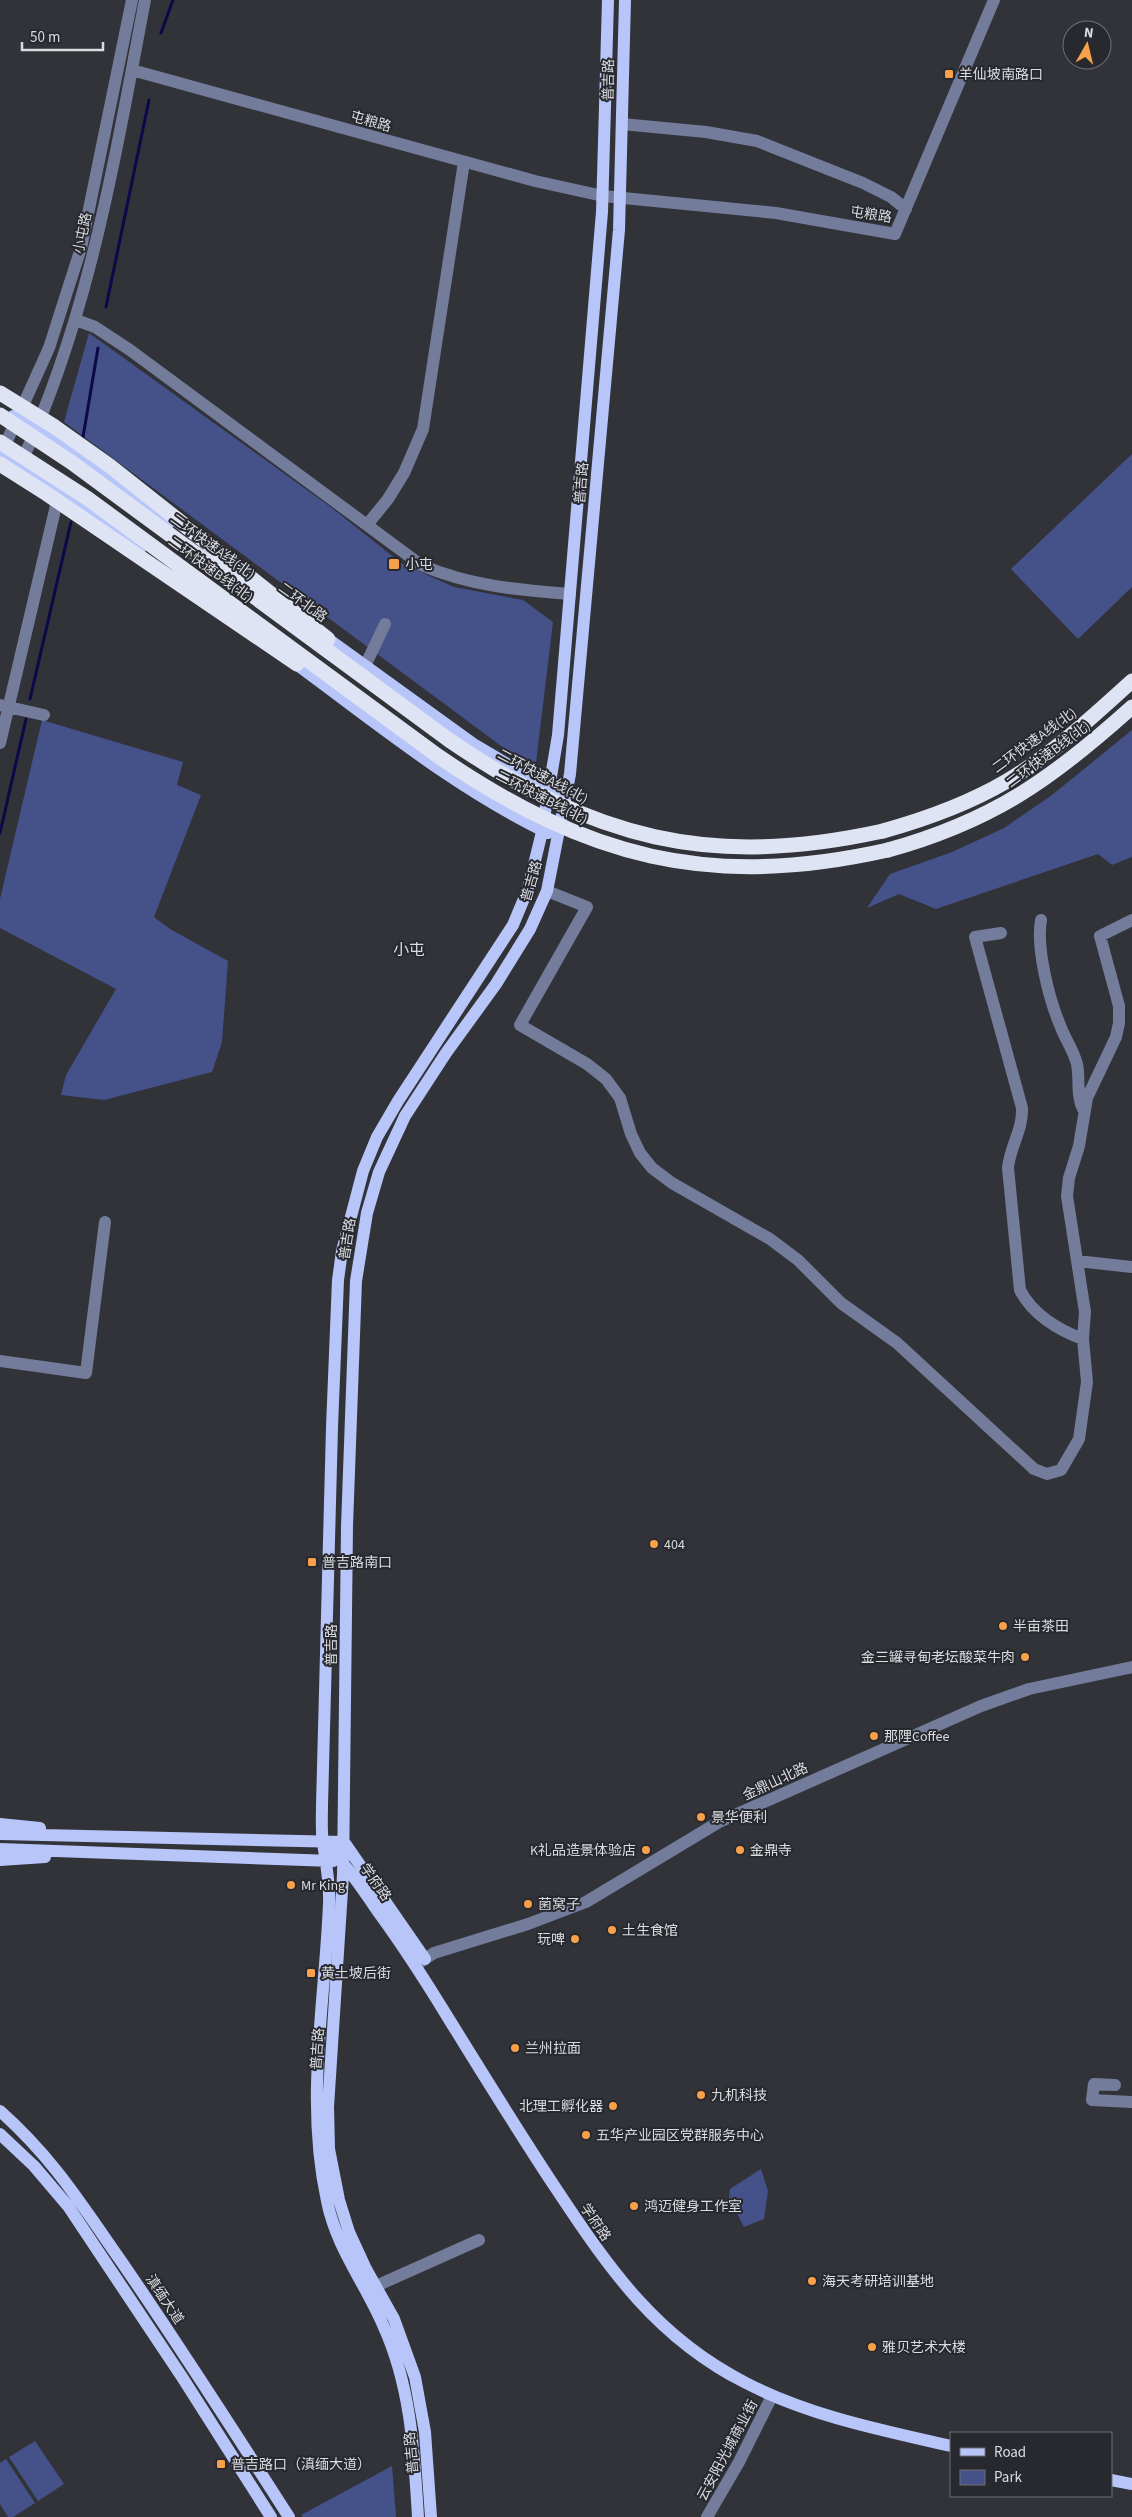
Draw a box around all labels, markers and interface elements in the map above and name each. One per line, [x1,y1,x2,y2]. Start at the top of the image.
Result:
scale bar [22,20,104,52]
north arrow [1062,20,1112,70]
text: N [1083,23,1095,44]
text: 50 m [30,27,60,48]
street label: 普吉路 [599,59,619,101]
place label: 羊仙坡南路口 [959,65,1043,85]
marker: 羊仙坡南路口 [943,68,955,80]
street label: 屯粮路 [348,107,394,137]
street label: 屯粮路 [849,202,893,228]
street label: 小屯路 [69,211,97,256]
street label: 普吉路 [570,461,594,505]
street label: 二环快速A线(北) [166,509,259,584]
street label: 二环快速B线(北) [164,532,257,607]
place label: 小屯 [405,555,433,575]
marker: 小屯 [387,557,401,571]
street label: 二环北路 [274,578,331,627]
street label: 二环快速A线(北) [988,703,1081,778]
street label: 二环快速B线(北) [1002,717,1095,793]
street label: 二环快速A线(北) [494,745,591,809]
street label: 二环快速B线(北) [492,766,591,830]
street label: 普吉路 [517,858,547,904]
district label: 小屯 [393,939,425,961]
street label: 普吉路 [335,1217,361,1261]
place label: 404 [664,1535,685,1555]
marker: 404 [648,1538,660,1550]
place label: 普吉路南口 [322,1553,392,1573]
marker: 普吉路南口 [306,1556,318,1568]
place label: 半亩茶田 [1013,1617,1069,1637]
marker: 半亩茶田 [997,1620,1009,1632]
street label: 普吉路 [322,1624,342,1666]
place label: 金三罐寻甸老坛酸菜牛肉 [861,1648,1015,1668]
marker: 金三罐寻甸老坛酸菜牛肉 [1019,1651,1031,1663]
place label: 那䧉Coffee [884,1727,949,1747]
marker: 那䧉Coffee [868,1730,880,1742]
street label: 金鼎山北路 [739,1758,811,1806]
place label: 景华便利 [711,1808,767,1828]
marker: 景华便利 [695,1811,707,1823]
place label: K礼品造景体验店 [530,1841,636,1861]
place label: 金鼎寺 [750,1841,792,1861]
marker: K礼品造景体验店 [640,1844,652,1856]
marker: 金鼎寺 [734,1844,746,1856]
street label: 学府路 [355,1860,395,1906]
place label: Mr King [301,1876,345,1896]
marker: Mr King [285,1879,297,1891]
place label: 菌窝子 [538,1895,580,1915]
marker: 菌窝子 [522,1898,534,1910]
place label: 土生食馆 [622,1921,678,1941]
marker: 土生食馆 [606,1924,618,1936]
place label: 玩啤 [537,1930,565,1950]
marker: 玩啤 [569,1933,581,1945]
place label: 黄土坡后街 [321,1964,391,1984]
marker: 黄土坡后街 [305,1967,317,1979]
street label: 普吉路 [307,2027,329,2071]
place label: 兰州拉面 [525,2039,581,2059]
marker: 兰州拉面 [509,2042,521,2054]
place label: 九机科技 [711,2086,767,2106]
marker: 九机科技 [695,2089,707,2101]
place label: 北理工孵化器 [519,2097,603,2117]
marker: 北理工孵化器 [607,2100,619,2112]
place label: 五华产业园区党群服务中心 [596,2126,764,2146]
marker: 五华产业园区党群服务中心 [580,2129,592,2141]
place label: 鸿迈健身工作室 [644,2197,742,2217]
street label: 学府路 [575,2200,615,2246]
marker: 鸿迈健身工作室 [628,2200,640,2212]
street label: 滇缅大道 [140,2271,188,2328]
place label: 海天考研培训基地 [822,2272,934,2292]
marker: 海天考研培训基地 [806,2275,818,2287]
place label: 雅贝艺术大楼 [882,2338,966,2358]
marker: 雅贝艺术大楼 [866,2341,878,2353]
street label: 云安阳光城商业街 [693,2396,763,2505]
street label: 普吉路 [400,2431,424,2475]
legend [950,2432,1112,2497]
text: Road [994,2442,1026,2463]
place label: 普吉路口（滇缅大道） [231,2455,371,2475]
marker: 普吉路口（滇缅大道） [215,2458,227,2470]
text: Park [994,2467,1023,2488]

